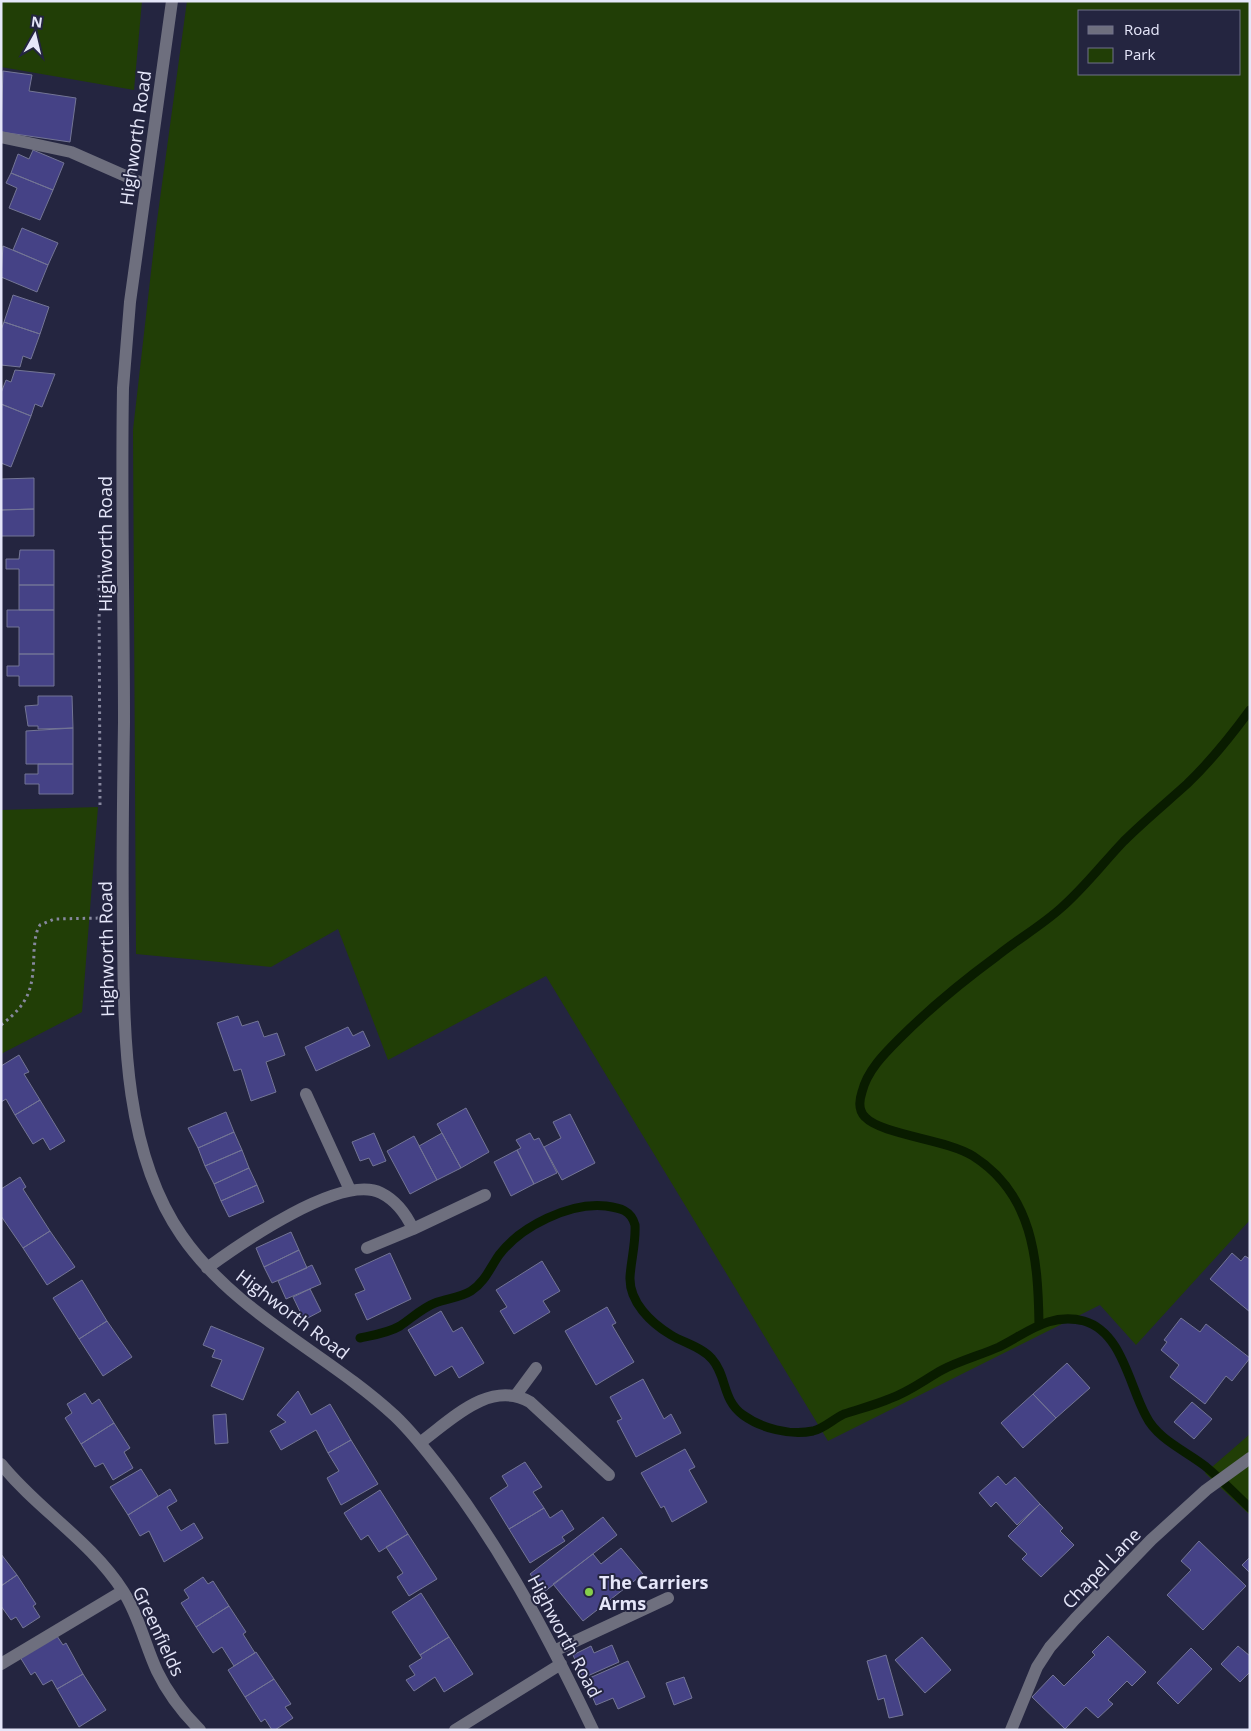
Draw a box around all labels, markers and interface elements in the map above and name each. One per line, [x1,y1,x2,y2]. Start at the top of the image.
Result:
north arrow [10,10,60,60]
legend [1078,10,1241,75]
text: N [30,11,44,32]
text: Road [1124,19,1160,39]
text: Park [1124,44,1155,64]
street label: Highworth Road [114,69,156,207]
street label: Highworth Road [93,476,117,612]
street label: Highworth Road [93,881,119,1017]
street label: Highworth Road [232,1264,354,1364]
street label: Chapel Lane [1057,1523,1145,1613]
street label: Highworth Road [523,1570,607,1702]
place label: The Carriers Arms [599,1570,709,1615]
street label: Greenfields [128,1582,190,1680]
marker: The Carriers Arms [583,1586,595,1598]

